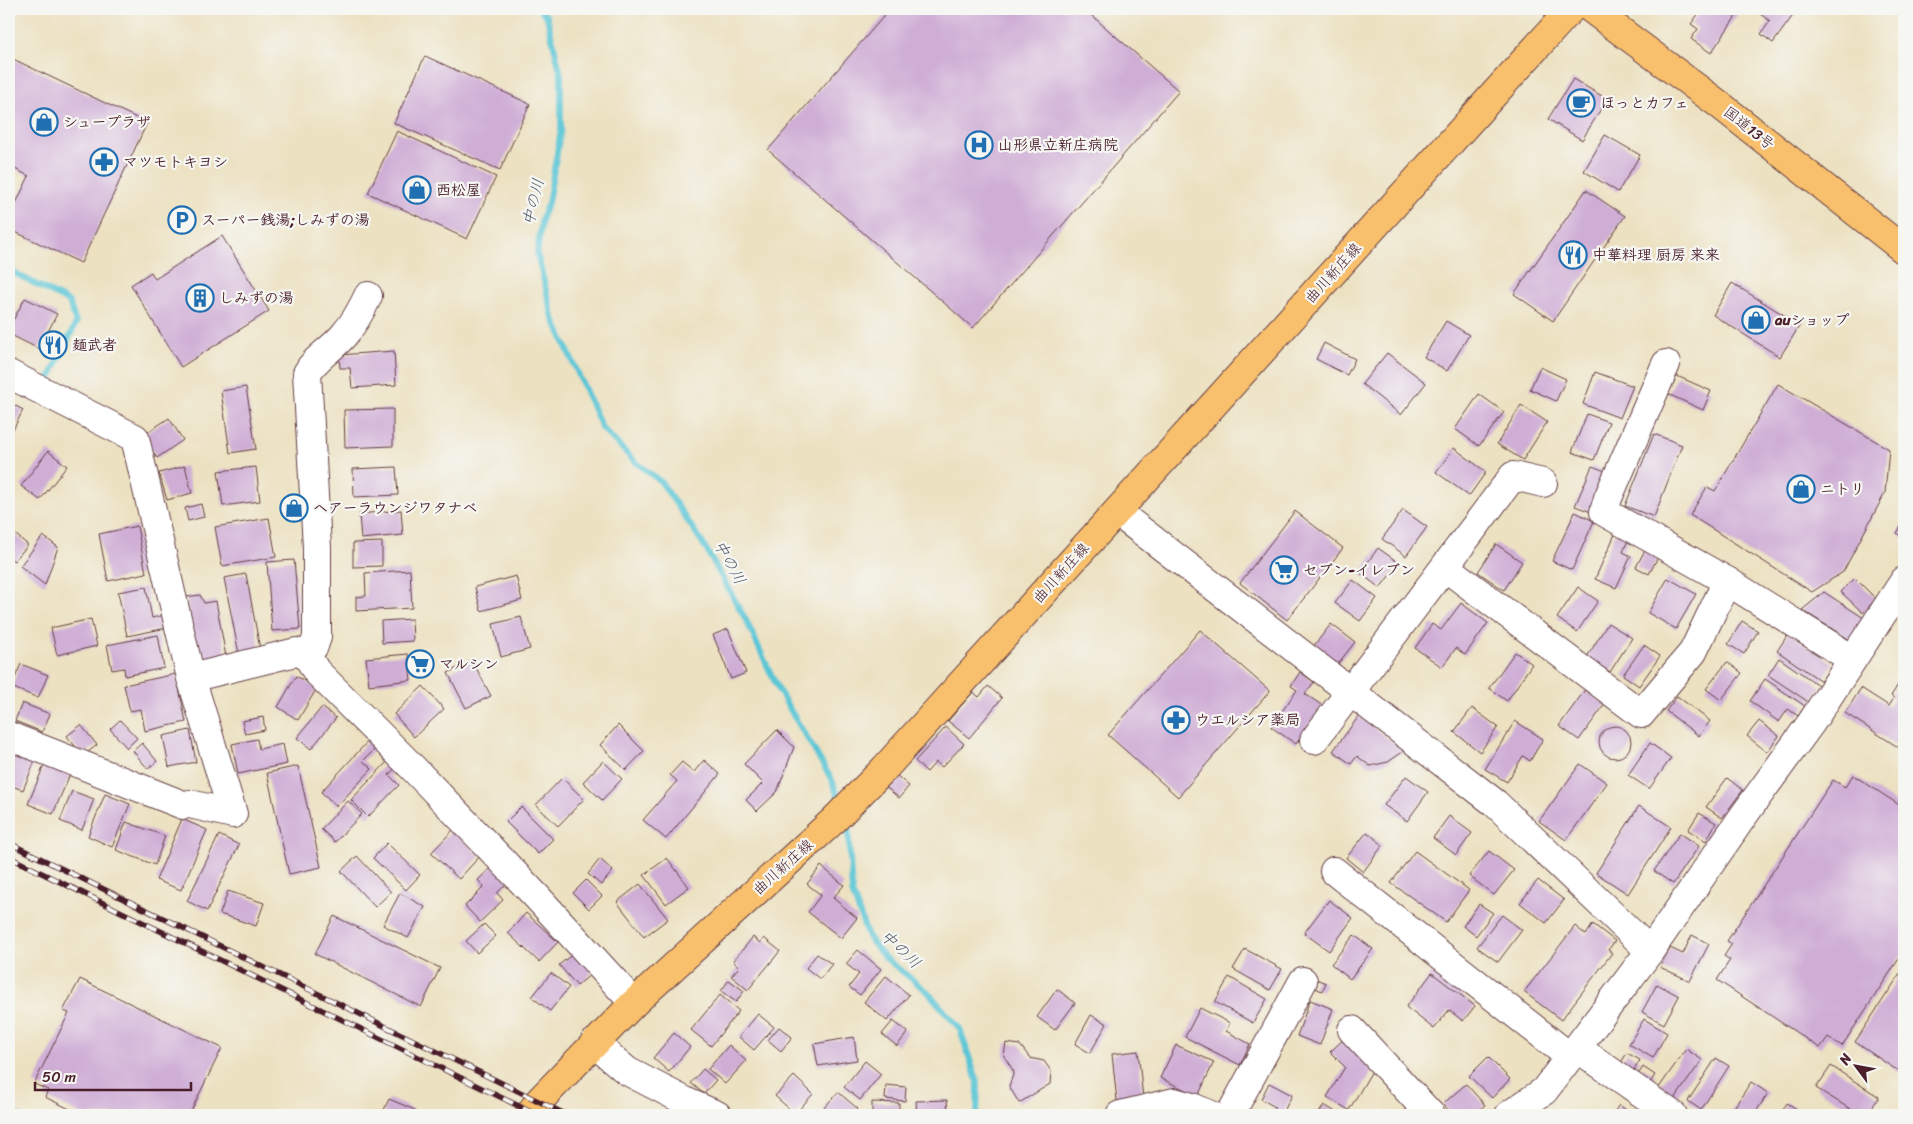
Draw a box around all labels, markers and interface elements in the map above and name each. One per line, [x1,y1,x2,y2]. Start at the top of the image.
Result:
cafe icon: ほっとカフェ [1566,88,1596,118]
place label: ほっとカフェ [1600,90,1689,116]
street label: 国道13号 [1717,99,1781,157]
shop icon: シュープラザ [29,107,59,137]
place label: シュープラザ [63,109,151,135]
hospital icon: 山形県立新庄病院 [964,130,994,160]
place label: 山形県立新庄病院 [998,132,1118,158]
pharmacy icon: マツモトキヨシ [89,147,119,177]
place label: マツモトキヨシ [123,149,228,175]
shop icon: 西松屋 [402,175,432,205]
water label: 中の川 [513,175,553,229]
place label: 西松屋 [436,177,481,203]
parking icon: スーパー銭湯;しみずの湯 [167,205,197,235]
place label: スーパー銭湯;しみずの湯 [201,207,370,233]
street label: 曲川新庄線 [1298,236,1368,310]
restaurant icon: 中華料理 厨房 来来 [1558,240,1588,270]
place label: 中華料理 厨房 来来 [1592,242,1720,268]
building icon: しみずの湯 [185,283,215,313]
place label: しみずの湯 [219,285,294,311]
shop icon: auショップ [1741,305,1771,335]
place label: auショップ [1774,307,1849,333]
restaurant icon: 麺武者 [38,330,68,360]
place label: 麺武者 [72,332,117,358]
shop icon: ニトリ [1786,474,1816,504]
place label: ニトリ [1820,476,1865,502]
shop icon: ヘアーラウンジワタナベ [279,493,309,523]
place label: ヘアーラウンジワタナベ [313,495,477,521]
water label: 中の川 [706,534,754,590]
street label: 曲川新庄線 [1026,536,1096,610]
supermarket icon: セブン-イレブン [1269,555,1299,585]
place label: セブン-イレブン [1303,557,1415,583]
supermarket icon: マルシン [405,649,435,679]
place label: マルシン [439,651,499,677]
pharmacy icon: ウエルシア薬局 [1161,705,1191,735]
place label: ウエルシア薬局 [1195,707,1300,733]
street label: 曲川新庄線 [746,832,820,902]
water label: 中の川 [874,922,928,976]
north arrow [1830,1042,1880,1092]
text: N [1832,1048,1859,1071]
scale bar [35,1059,191,1091]
text: 50 m [42,1064,77,1090]

